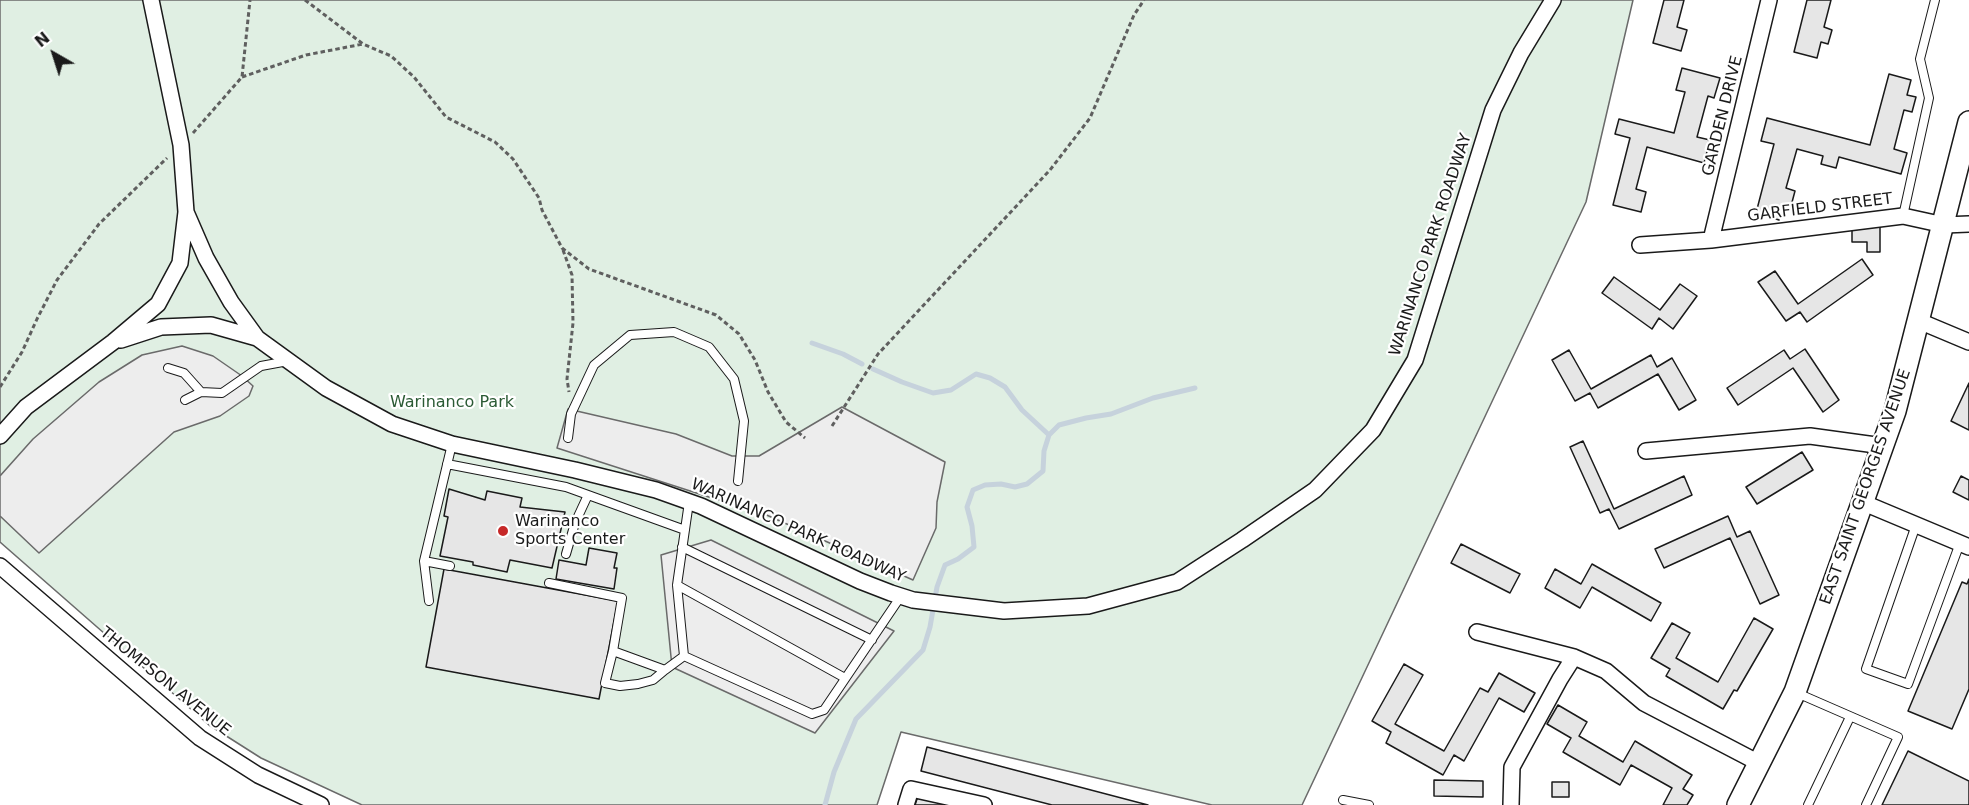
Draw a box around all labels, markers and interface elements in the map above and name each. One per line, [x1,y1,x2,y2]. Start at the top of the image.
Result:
north arrow [24,24,84,84]
text: N [31,28,54,51]
street label: GARDEN DRIVE [1699,54,1747,178]
street label: WARINANCO PARK ROADWAY [1386,131,1476,359]
street label: GARFIELD STREET [1746,190,1894,226]
street label: EAST SAINT GEORGES AVENUE [1817,367,1915,607]
park label: Warinanco Park [390,393,514,413]
street label: WARINANCO PARK ROADWAY [688,475,908,587]
place label: Warinanco Sports Center [515,512,625,550]
marker: Warinanco Sports Center [496,524,510,538]
street label: THOMPSON AVENUE [96,623,234,741]

